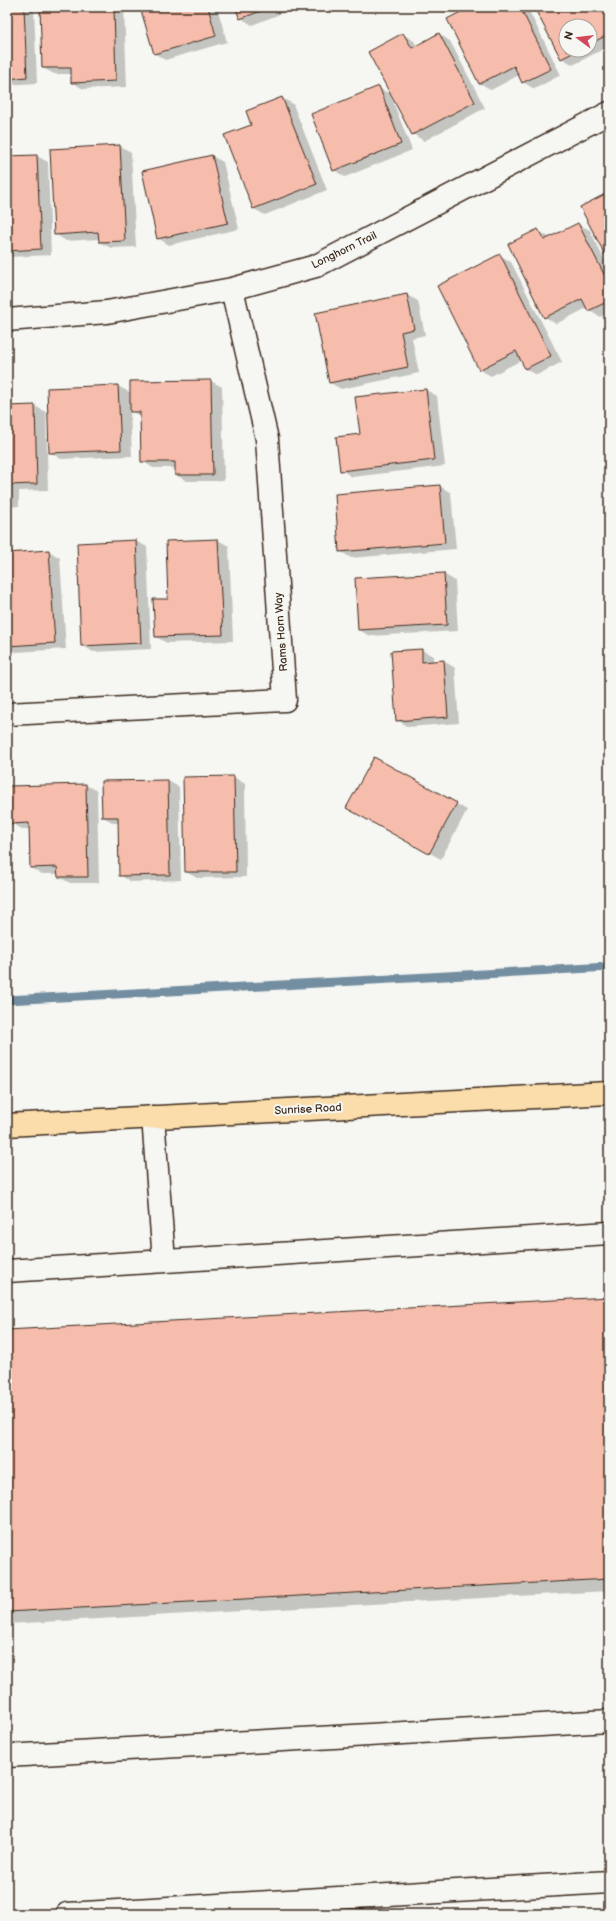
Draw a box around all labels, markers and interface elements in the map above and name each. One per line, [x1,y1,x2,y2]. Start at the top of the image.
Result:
north arrow [558,18,598,58]
text: N [561,30,576,41]
street label: Longhorn Trail [309,229,379,271]
street label: Rams Horn Way [272,592,290,672]
street label: Sunrise Road [274,1101,342,1117]

